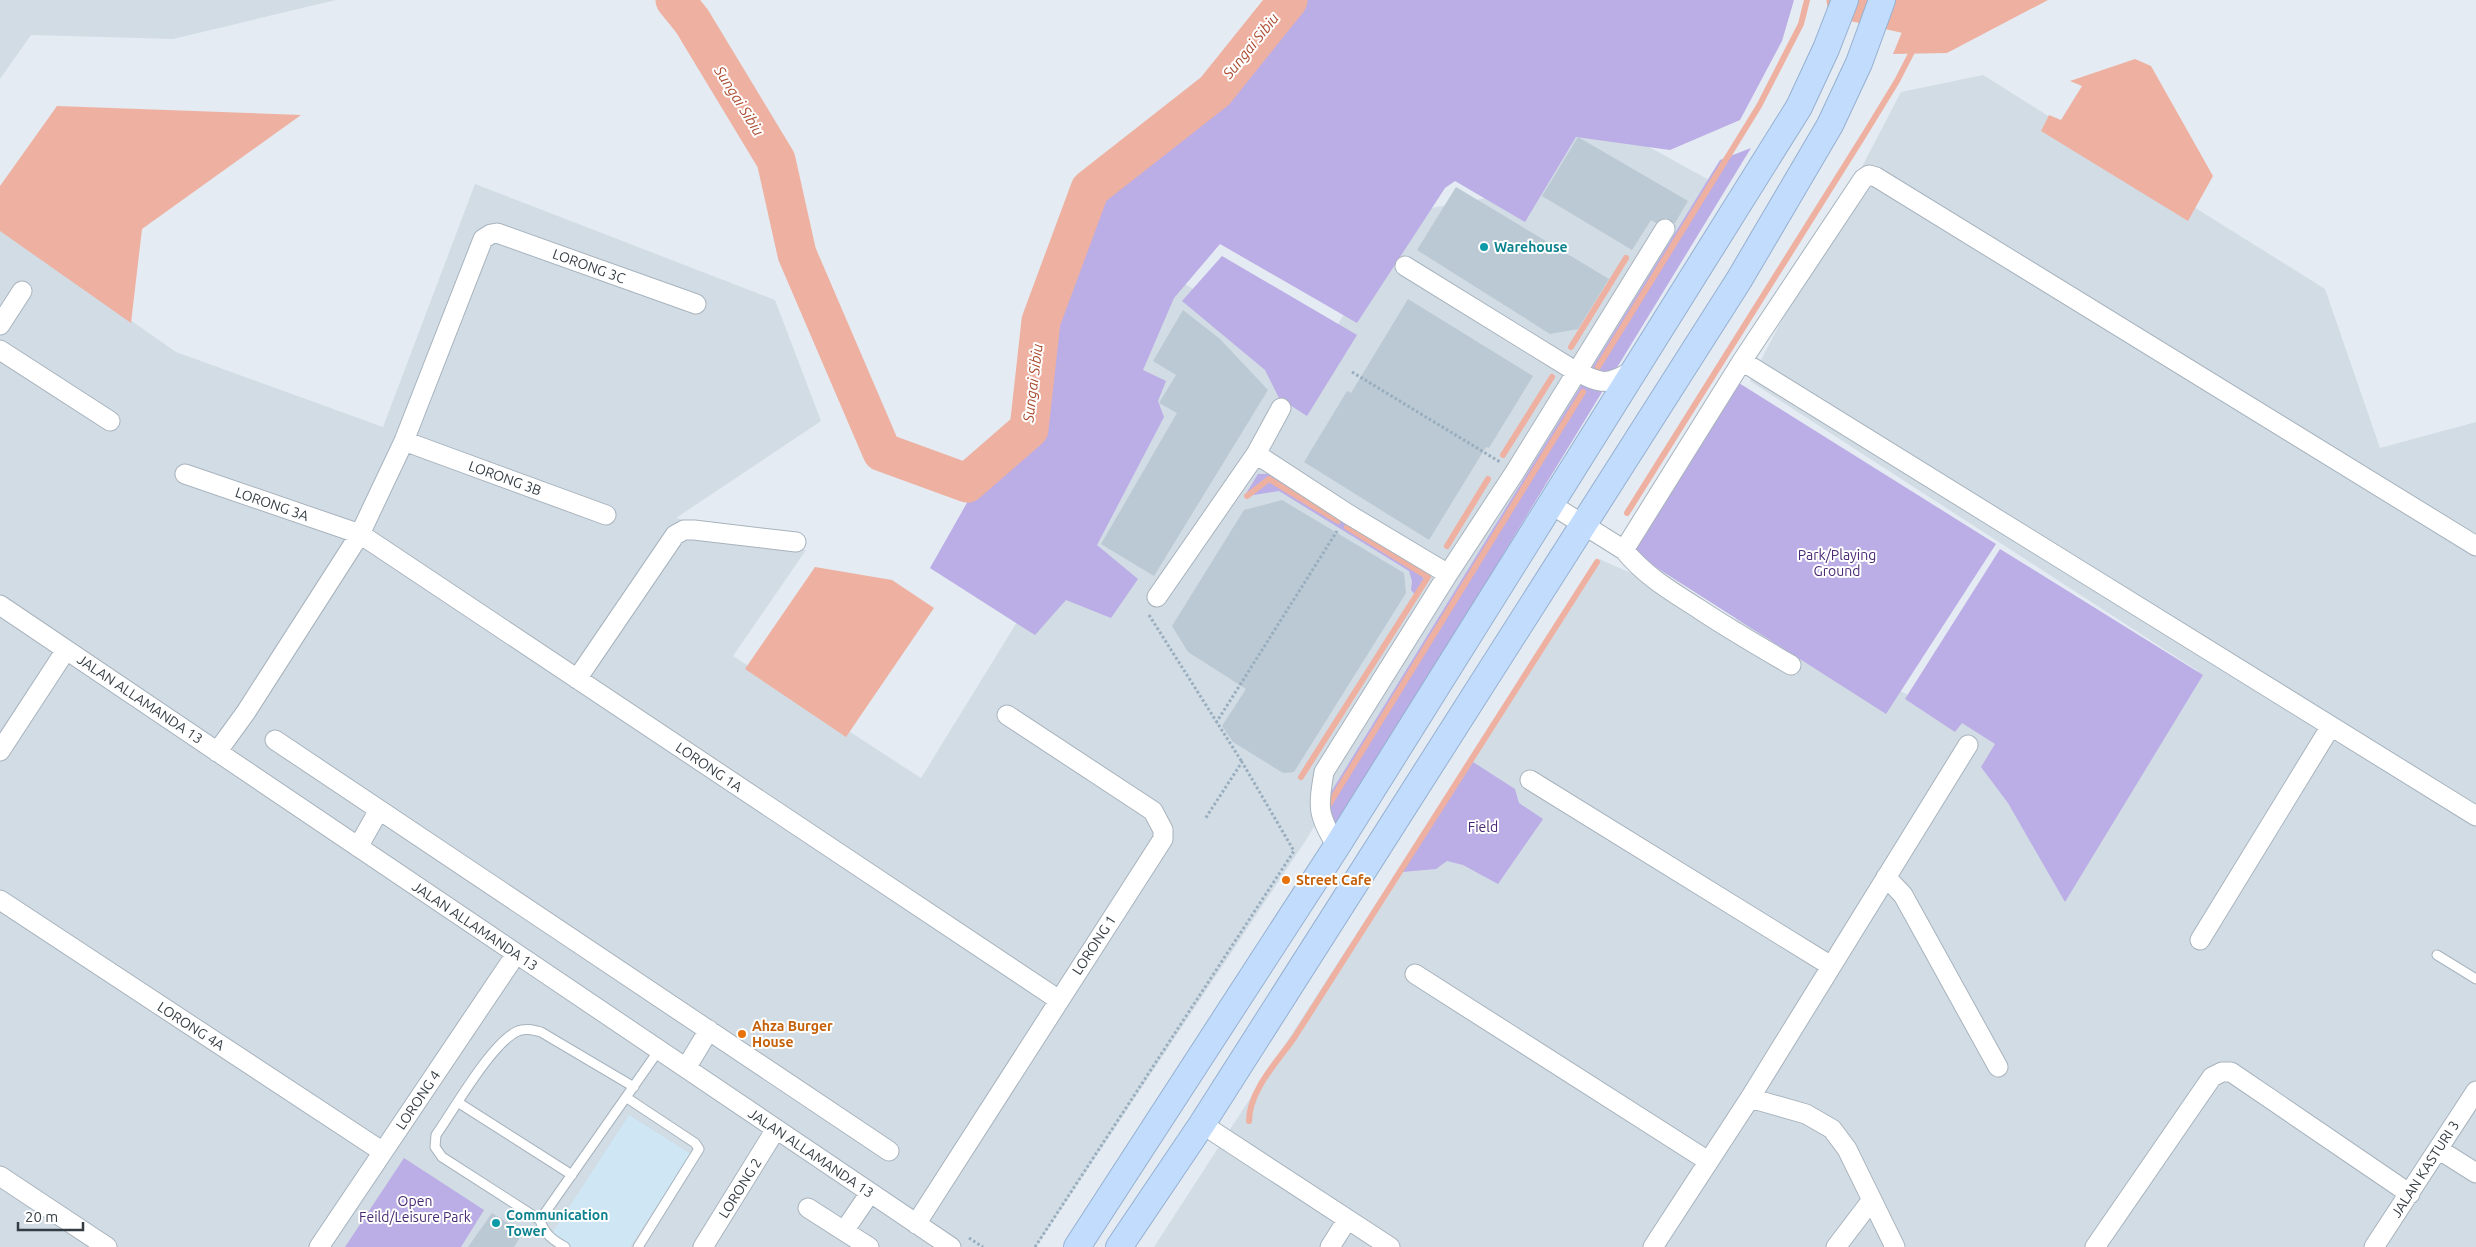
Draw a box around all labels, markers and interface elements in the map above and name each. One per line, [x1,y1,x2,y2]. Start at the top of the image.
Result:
water label: Sungai Sibiu [1219,10,1282,82]
water label: Sungai Sibiu [711,62,768,139]
place label: Warehouse [1494,239,1568,255]
marker: Warehouse [1478,241,1490,253]
street label: LORONG 3C [551,245,628,287]
water label: Sungai Sibiu [1019,343,1046,424]
street label: LORONG 3B [466,457,544,499]
street label: LORONG 3A [233,484,311,524]
park label: Park/Playing Ground [1798,547,1876,579]
street label: JALAN ALLAMANDA 13 [74,651,206,747]
street label: LORONG 1A [673,739,745,795]
park label: Field [1468,819,1498,835]
place label: Street Cafe [1296,872,1372,888]
marker: Street Cafe [1280,874,1292,886]
street label: JALAN ALLAMANDA 13 [409,878,541,974]
street label: LORONG 1 [1069,912,1119,978]
street label: LORONG 4A [155,998,227,1054]
place label: Ahza Burger House [752,1018,833,1050]
marker: Ahza Burger House [736,1028,748,1040]
street label: LORONG 4 [392,1067,444,1132]
street label: JALAN ALLAMANDA 13 [745,1105,877,1201]
street label: JALAN KASTURI 3 [2388,1118,2462,1220]
street label: LORONG 2 [715,1155,765,1221]
park label: Open Feild/Leisure Park [359,1193,471,1225]
scale bar [18,1200,82,1232]
place label: Communication Tower [506,1207,608,1239]
text: 20 m [25,1208,58,1225]
marker: Communication Tower [490,1217,502,1229]

